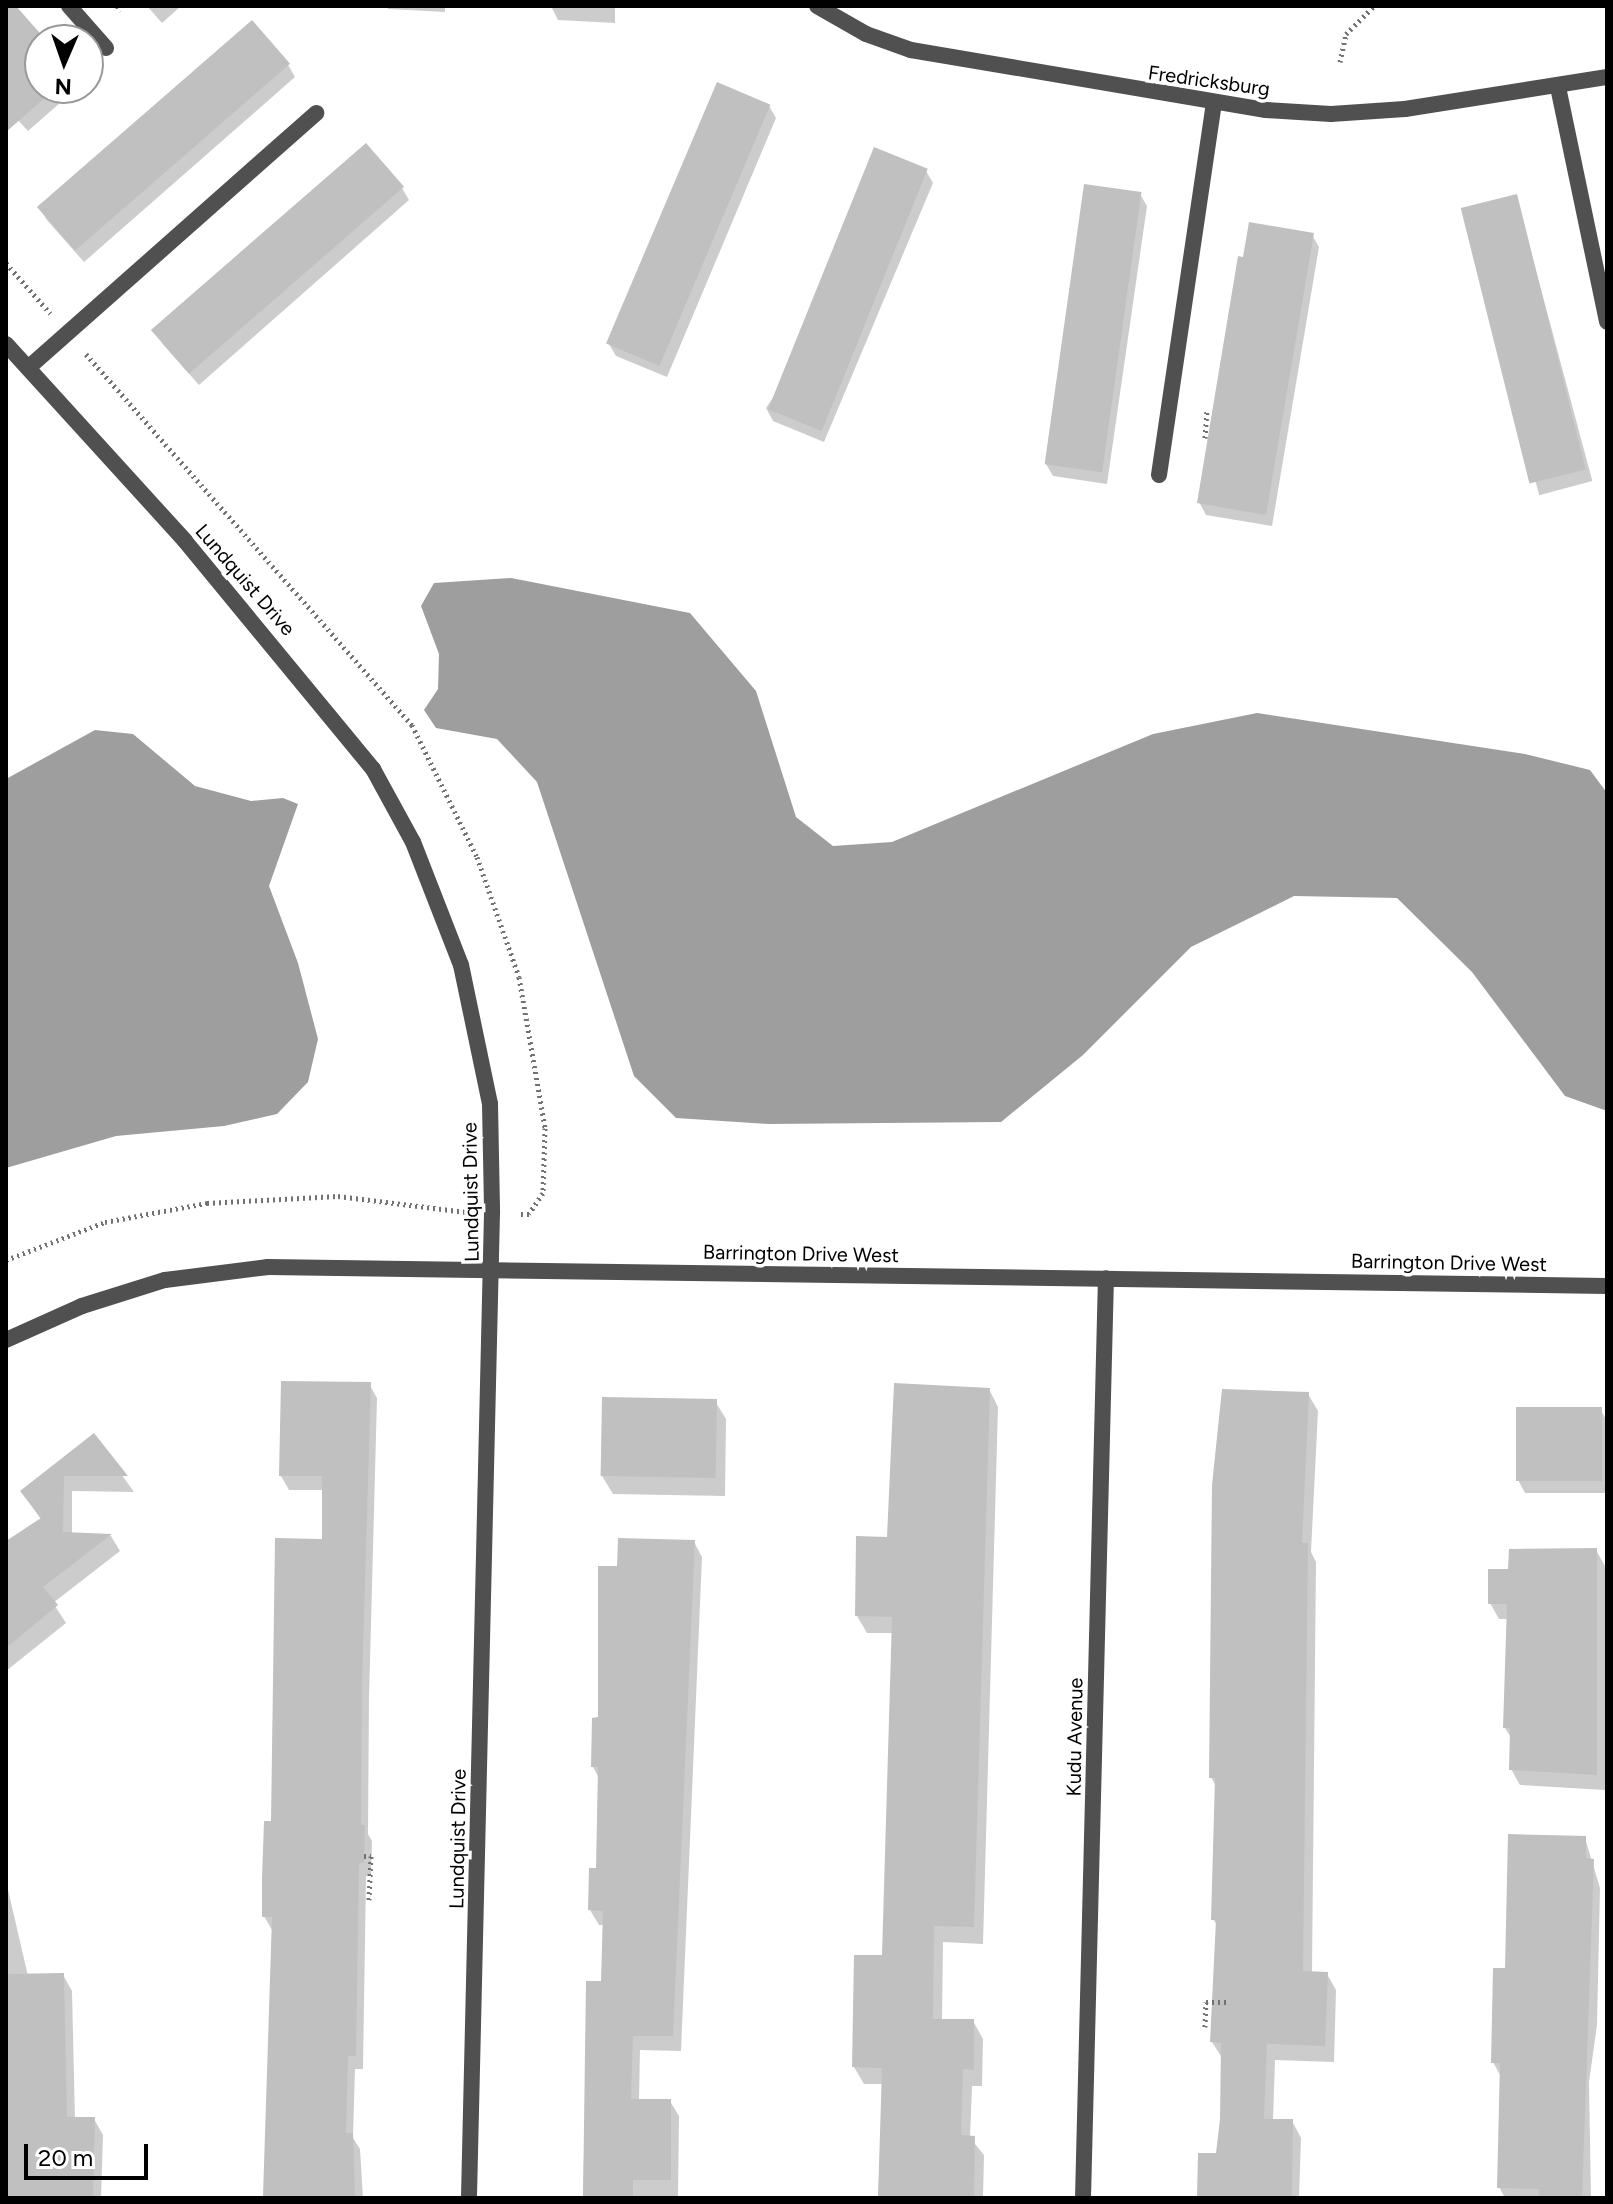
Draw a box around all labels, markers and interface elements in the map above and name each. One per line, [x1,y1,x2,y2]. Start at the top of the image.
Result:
north arrow [24,24,104,104]
street label: Fredricksburg [1147,61,1271,101]
text: N [54,73,72,100]
street label: Lundquist Drive [190,519,300,641]
street label: Lundquist Drive [458,1122,484,1262]
street label: Barrington Drive West [703,1240,899,1268]
street label: Barrington Drive West [1351,1249,1547,1277]
street label: Kudu Avenue [1062,1677,1088,1797]
street label: Lundquist Drive [445,1769,471,1909]
scale bar [28,2128,152,2178]
text: 20 m [38,2143,93,2172]

